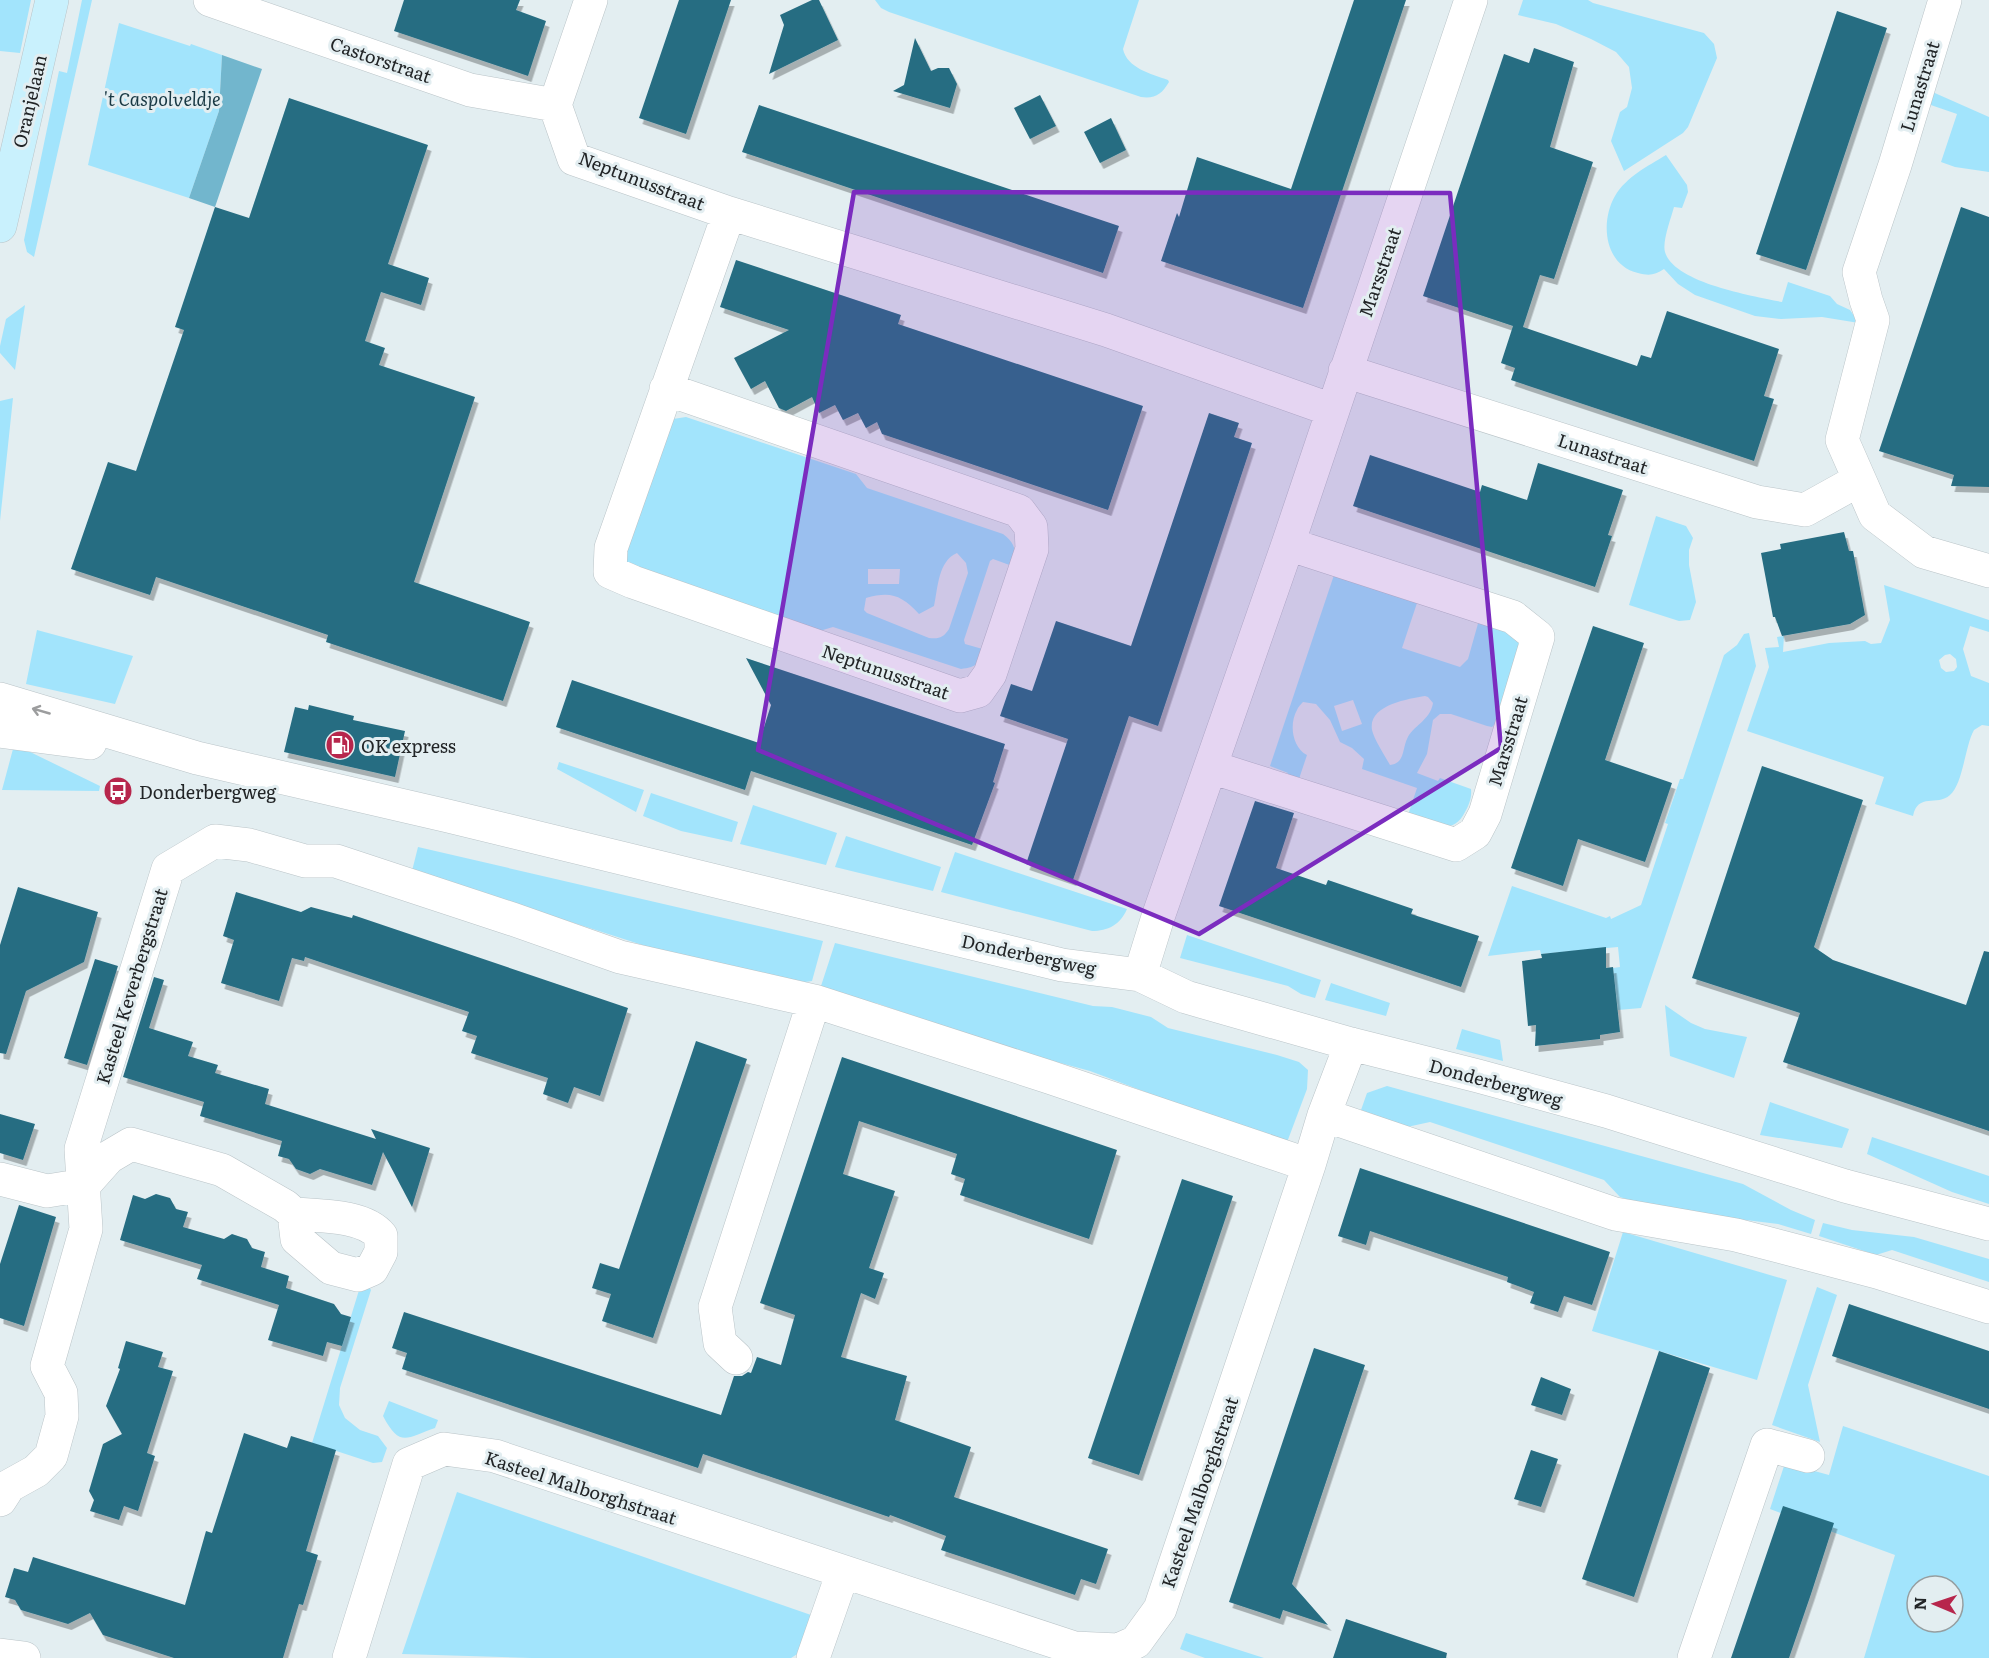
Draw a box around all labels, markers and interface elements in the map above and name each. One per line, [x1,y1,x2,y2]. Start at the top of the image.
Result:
street label: Castorstraat [327,29,436,89]
street label: Lunastraat [1892,37,1946,135]
street label: Oranjelaan [5,52,53,150]
park label: 't Caspolveldje [103,85,221,112]
street label: Neptunusstraat [575,144,710,217]
street label: Marsstraat [1351,223,1407,321]
street label: Lunastraat [1554,426,1652,481]
street label: Neptunusstraat [819,637,954,706]
street label: Marsstraat [1480,692,1534,790]
one-way arrow [31,705,50,716]
fuel station icon: OK express [324,729,356,761]
place label: OK express [361,732,456,759]
bus stop icon: Donderbergweg [102,775,134,807]
place label: Donderbergweg [139,778,277,805]
street label: Kasteel Keverbergstraat [88,884,174,1087]
street label: Donderbergweg [959,927,1100,982]
street label: Donderbergweg [1426,1051,1567,1113]
street label: Kasteel Malborghstraat [1154,1392,1245,1591]
street label: Kasteel Malborghstraat [482,1443,681,1531]
north arrow [1905,1574,1965,1634]
text: N [1907,1596,1931,1611]

